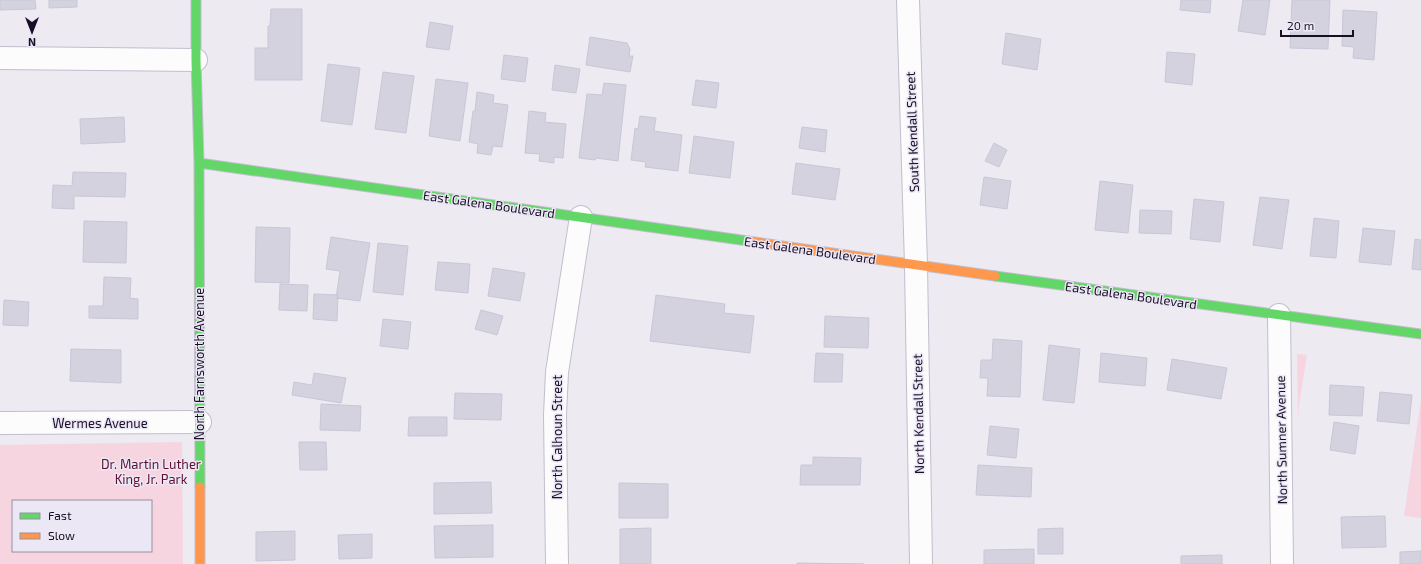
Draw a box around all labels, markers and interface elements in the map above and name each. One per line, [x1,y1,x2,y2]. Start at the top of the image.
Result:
north arrow [12,12,52,52]
scale bar [1281,12,1353,38]
text: 20 m [1287,18,1314,32]
text: N [28,36,36,49]
street label: South Kendall Street [902,71,922,193]
street label: East Galena Boulevard [422,187,556,221]
street label: East Galena Boulevard [743,233,877,267]
street label: East Galena Boulevard [1064,278,1198,312]
street label: North Farnsworth Avenue [191,288,207,440]
street label: North Kendall Street [909,354,927,474]
street label: North Calhoun Street [549,375,565,499]
street label: North Sumner Avenue [1272,375,1290,505]
street label: Wermes Avenue [52,415,148,431]
park label: Dr. Martin Luther King, Jr. Park [101,456,201,487]
legend [12,500,152,552]
text: Fast [48,508,72,522]
text: Slow [48,528,75,542]

